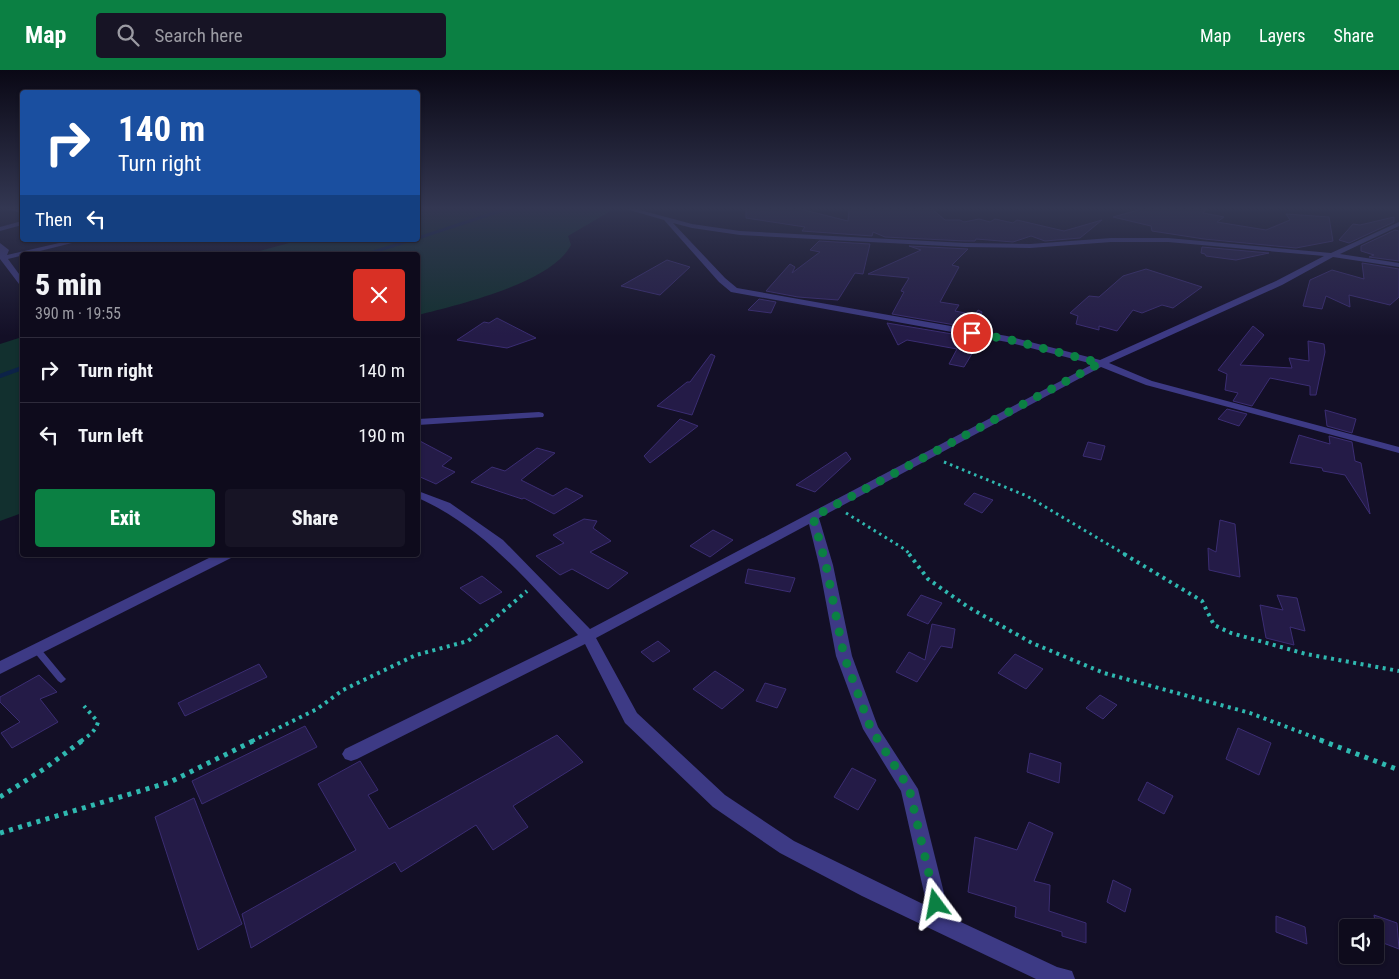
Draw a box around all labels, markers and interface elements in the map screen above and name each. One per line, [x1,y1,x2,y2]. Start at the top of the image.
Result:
search box [96,13,446,58]
text: Map [25,21,66,49]
icon: search [114,21,142,49]
text: Search here [154,24,243,47]
text: Map [1200,25,1231,46]
text: Layers [1259,25,1306,46]
text: Share [1334,25,1374,46]
text: 140 m [118,109,205,150]
icon: right [35,110,100,175]
text: Turn right [118,151,201,176]
icon: left [82,205,110,233]
text: Then [35,208,72,231]
text: 5 min [35,267,102,302]
button: close [353,269,405,321]
text: 390 m · 19:55 [35,304,121,323]
pin [951,312,993,354]
icon: arrive [958,319,986,347]
icon: right [35,356,63,384]
text: Turn right [78,359,153,382]
text: 140 m [358,359,405,382]
icon: left [35,421,63,449]
text: Turn left [78,424,143,447]
text: 190 m [358,424,405,447]
button: Exit [35,489,215,547]
button: Share [225,489,405,547]
position arrow [909,877,961,929]
map controls [1339,919,1384,964]
button: sound [1339,919,1384,964]

